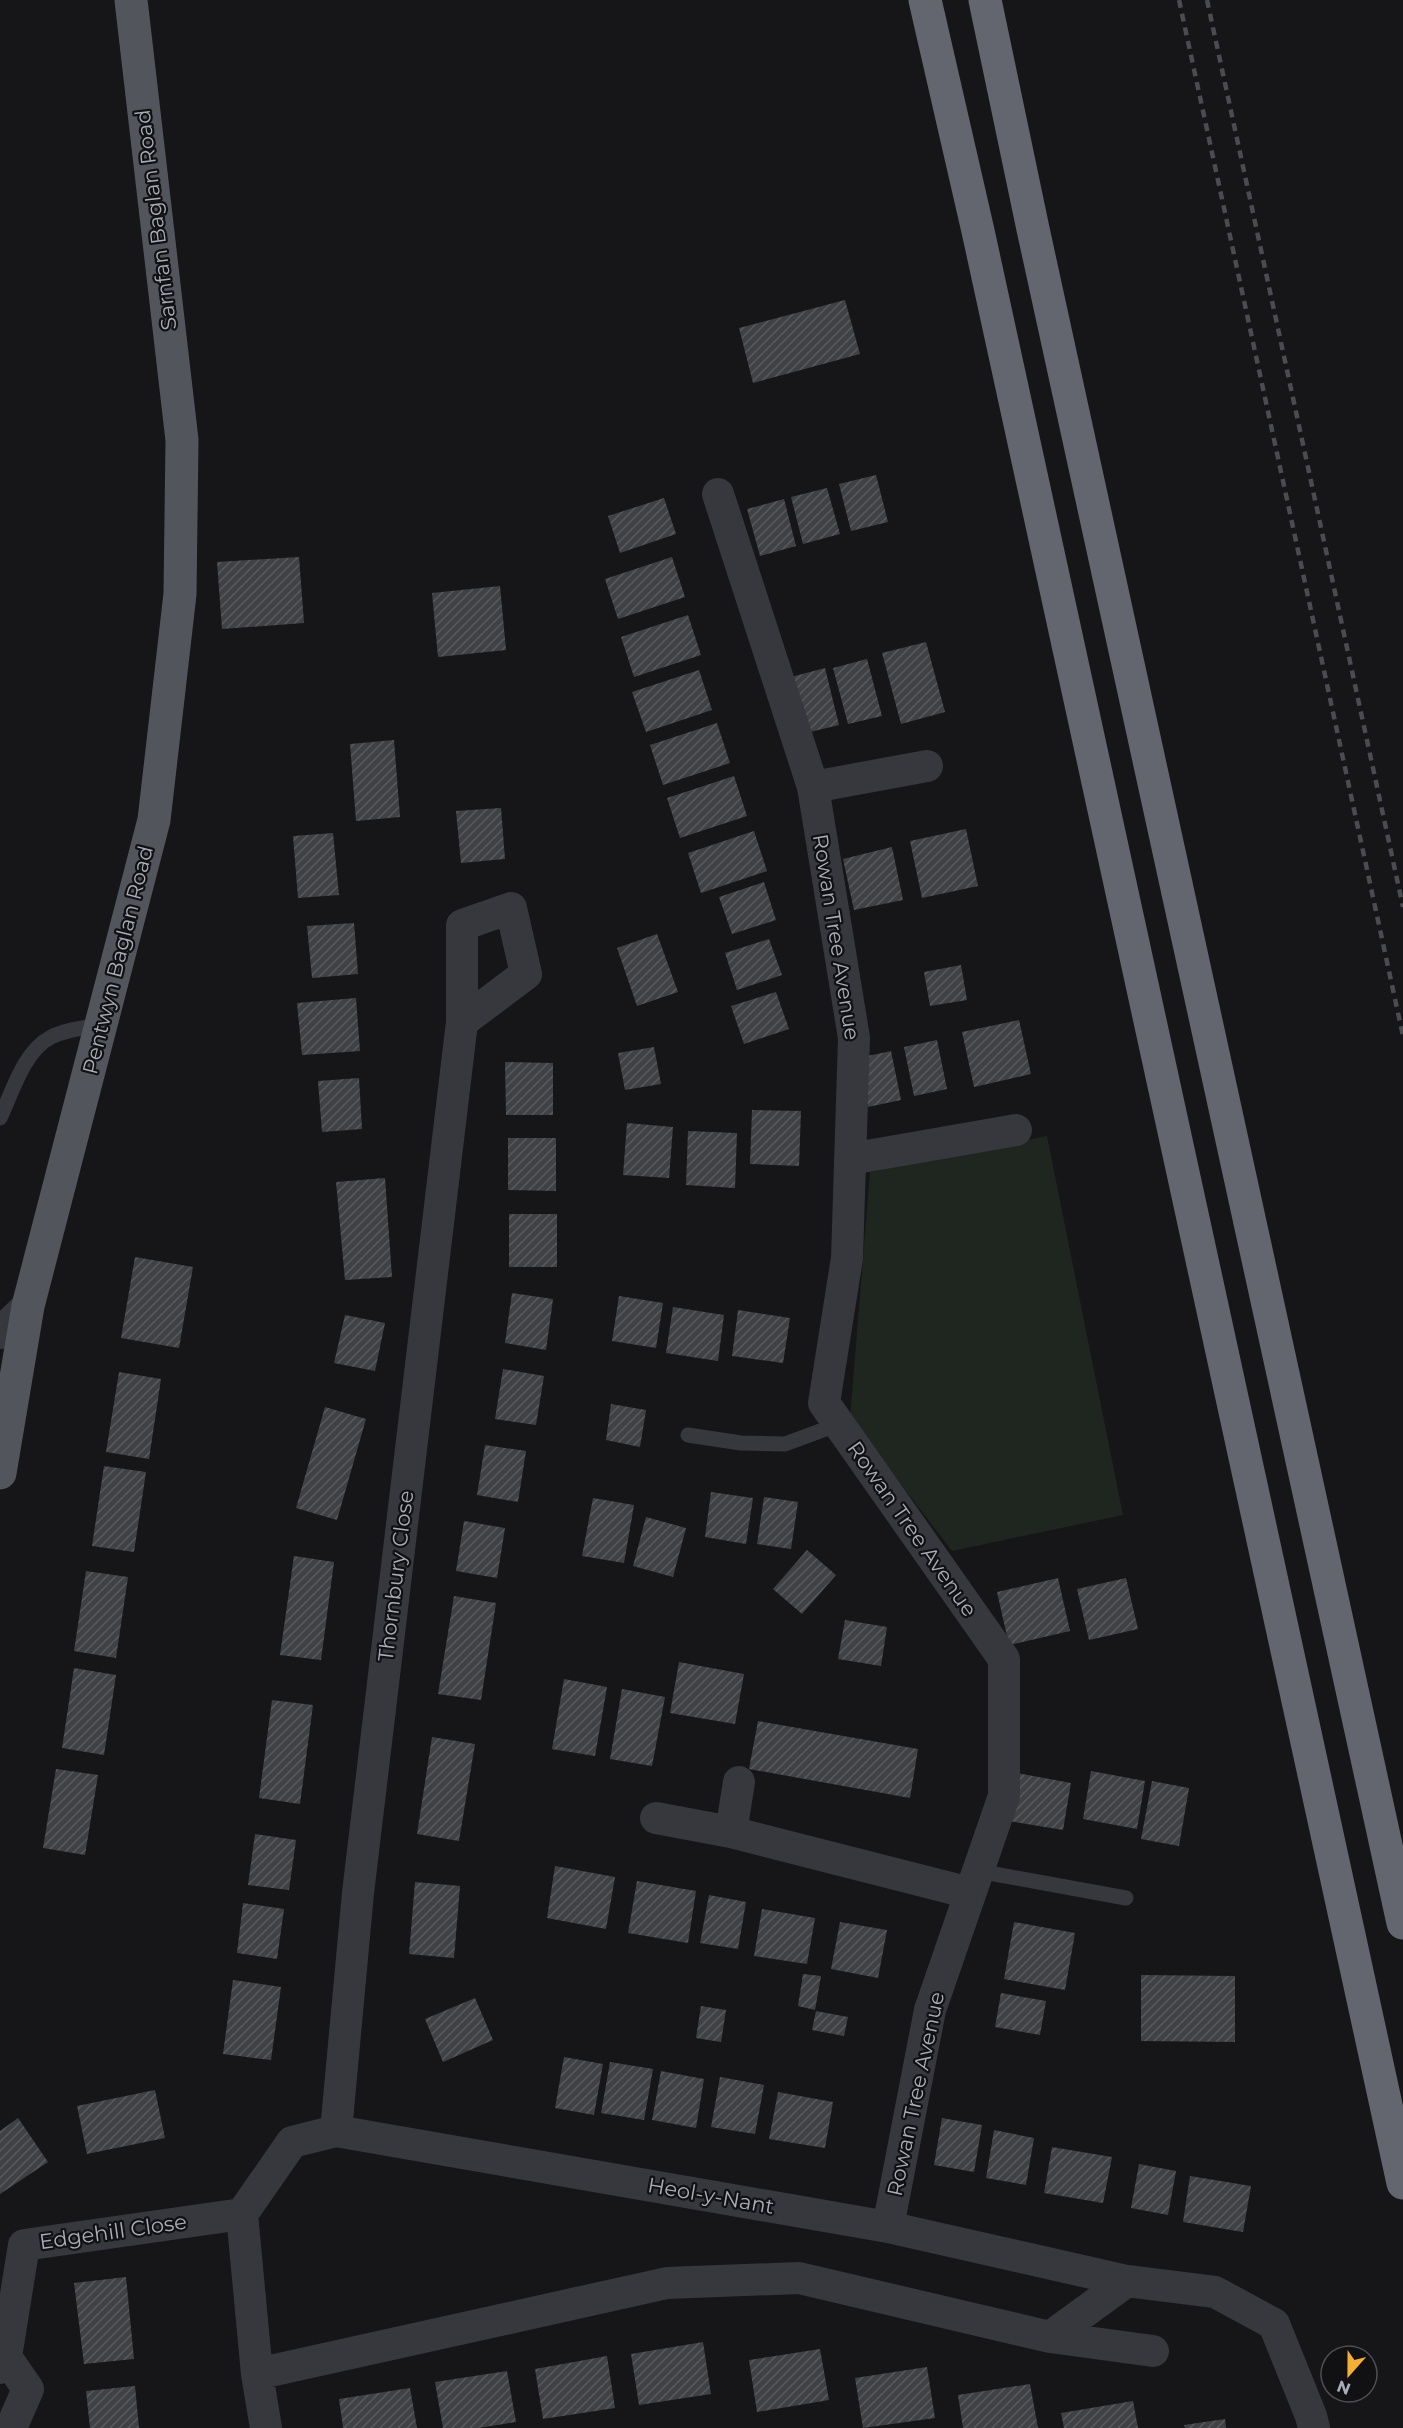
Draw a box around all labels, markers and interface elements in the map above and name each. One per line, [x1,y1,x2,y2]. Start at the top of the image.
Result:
street label: Sarnfan Baglan Road [130,108,181,332]
street label: Rowan Tree Avenue [808,832,865,1042]
street label: Pentwyn Baglan Road [77,843,158,1077]
street label: Rowan Tree Avenue [842,1436,982,1621]
street label: Thornbury Close [373,1489,418,1663]
street label: Rowan Tree Avenue [882,1989,949,2198]
street label: Heol-y-Nant [646,2172,776,2219]
street label: Edgehill Close [38,2209,188,2254]
north arrow [1319,2344,1379,2404]
text: N [1334,2376,1353,2399]

